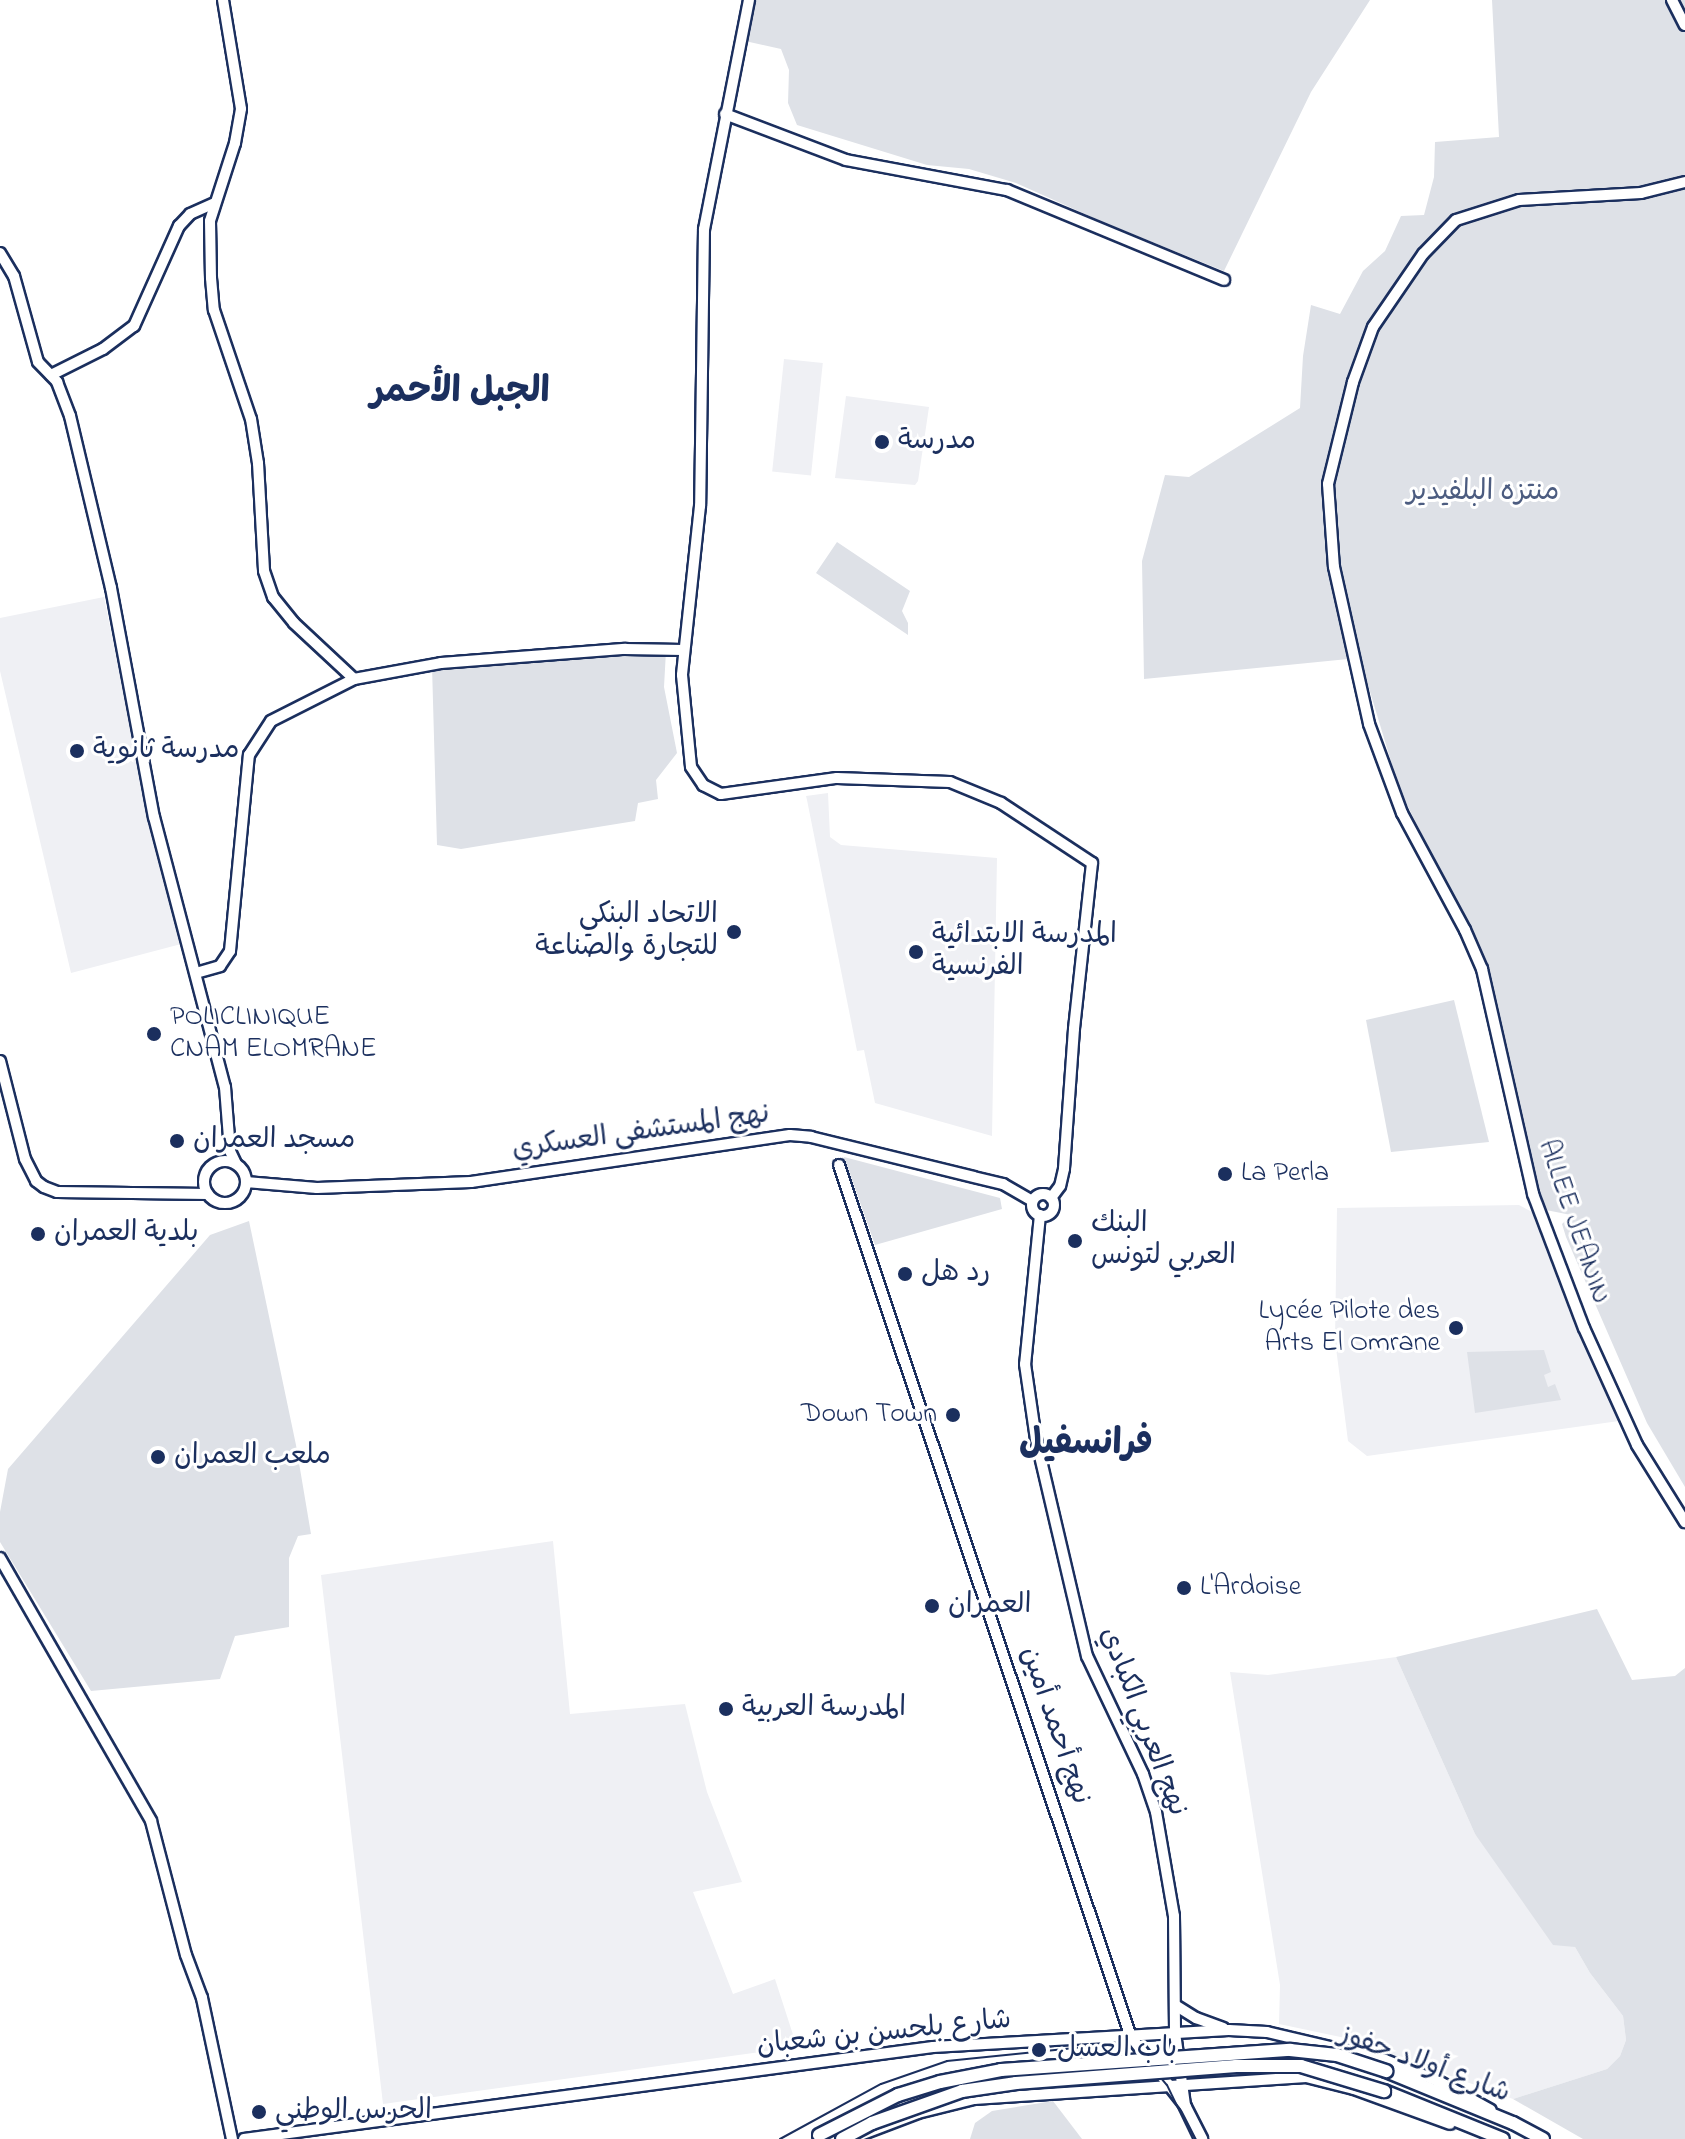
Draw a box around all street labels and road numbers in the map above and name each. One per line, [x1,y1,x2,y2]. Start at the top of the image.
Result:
street label: نهج المستشفى العسكري [510,1098,772,1168]
street label: ALLEE JEANIN [1529,1136,1617,1308]
street label: نهج العربي الكبادي [1091,1623,1193,1821]
street label: نهج أحمد أمين [1011,1643,1097,1809]
street label: شارع بلحسن بن شعبان [755,2004,1013,2064]
street label: شارع أولاد حفوز [1334,2019,1514,2111]

